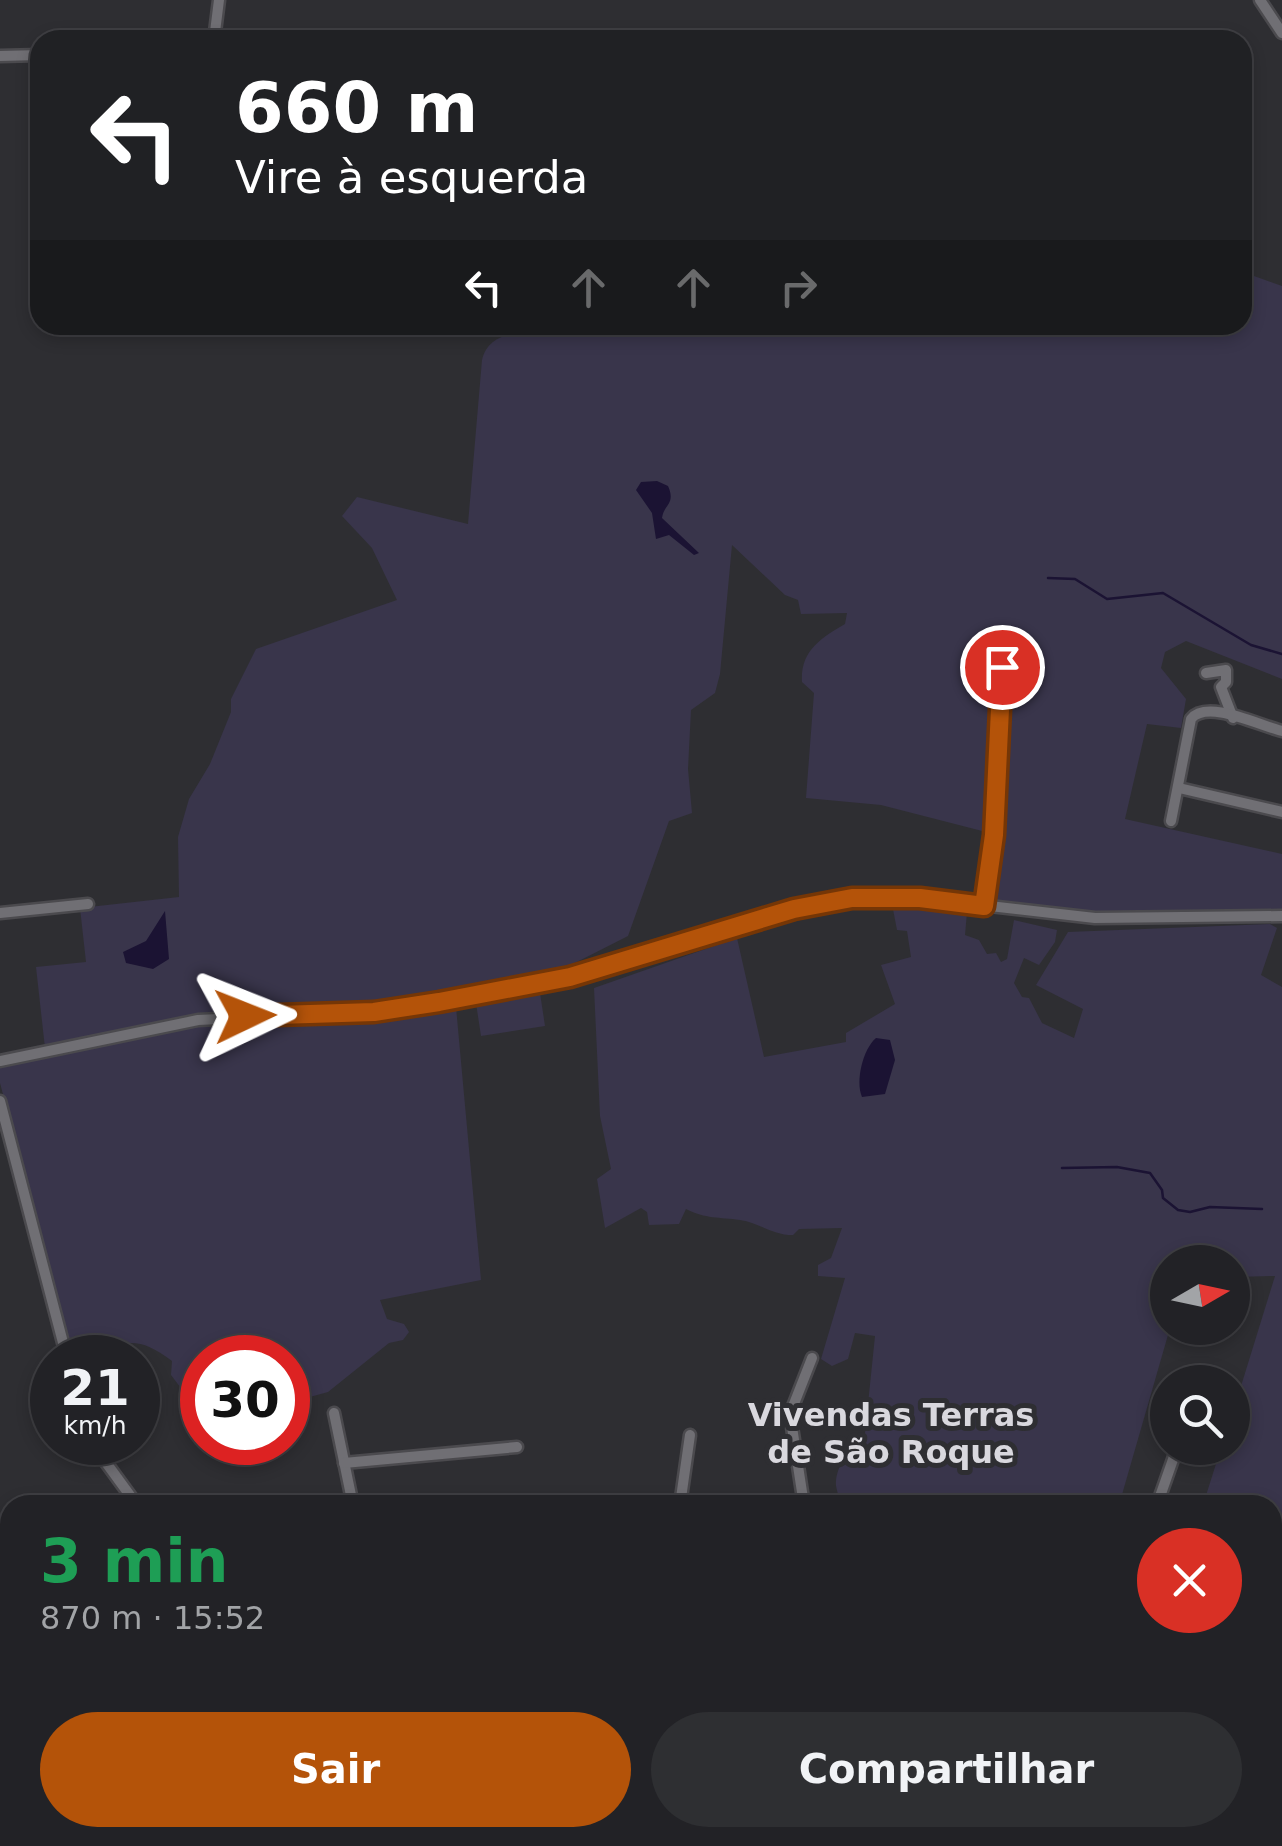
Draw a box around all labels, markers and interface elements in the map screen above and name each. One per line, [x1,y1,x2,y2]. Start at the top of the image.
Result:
text: 660 m [235,67,478,149]
icon: left [70,70,200,200]
text: Vire à esquerda [235,151,588,204]
icon: left [456,260,511,315]
icon: ahead [561,260,616,315]
icon: ahead [666,260,721,315]
icon: right [771,260,826,315]
pin [960,625,1045,710]
icon: arrive [975,640,1030,695]
position arrow [193,964,297,1068]
north arrow [1150,1245,1250,1345]
map controls [1150,1245,1250,1465]
speed limit sign: 30 [180,1335,310,1465]
text: 21 [60,1359,130,1417]
button: search [1150,1365,1250,1465]
district label: Vivendas Terras de São Roque [748,1396,1034,1471]
text: km/h [63,1411,127,1440]
text: 3 min [40,1526,228,1596]
button: close [1137,1528,1242,1633]
text: 870 m · 15:52 [40,1599,265,1637]
button: Sair [40,1712,631,1827]
button: Compartilhar [651,1712,1242,1827]

